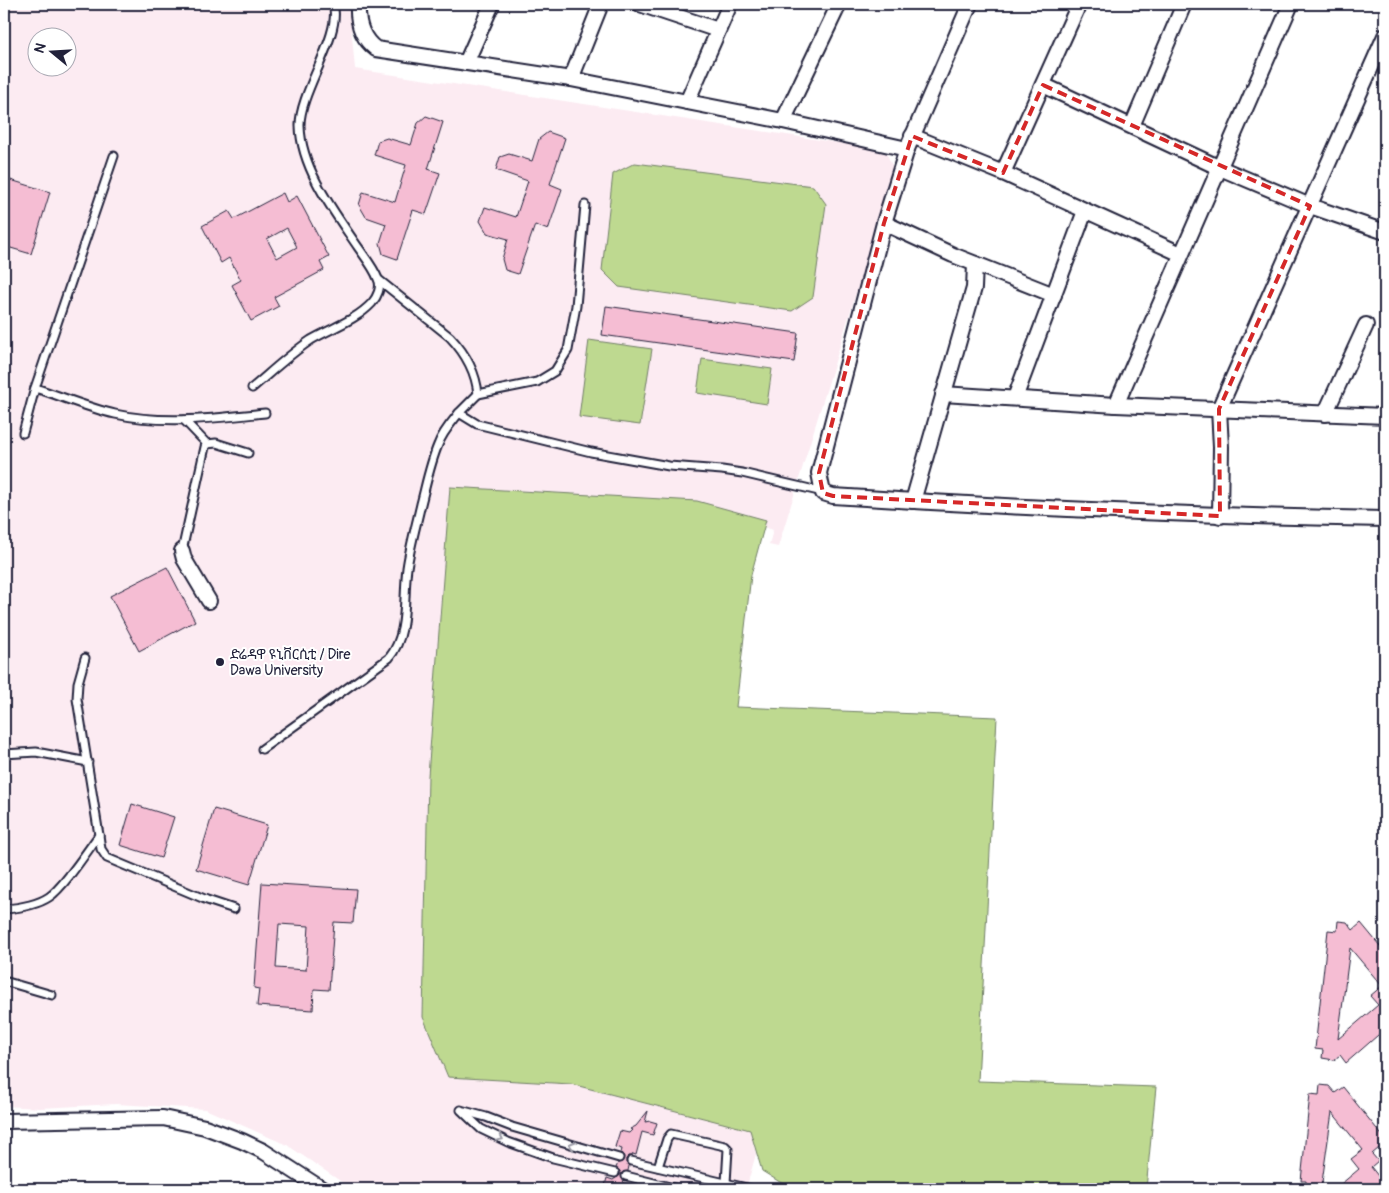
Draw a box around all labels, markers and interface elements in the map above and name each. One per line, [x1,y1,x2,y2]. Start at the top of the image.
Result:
north arrow [28,28,78,78]
text: N [31,41,50,55]
place label: ድሬዳዋ ዩኒቨርሲቲ / Dire Dawa University [230,646,351,679]
marker: ድሬዳዋ ዩኒቨርሲቲ / Dire Dawa University [214,656,226,668]
one-way arrow [495,1132,504,1142]
one-way arrow [568,1141,577,1151]

